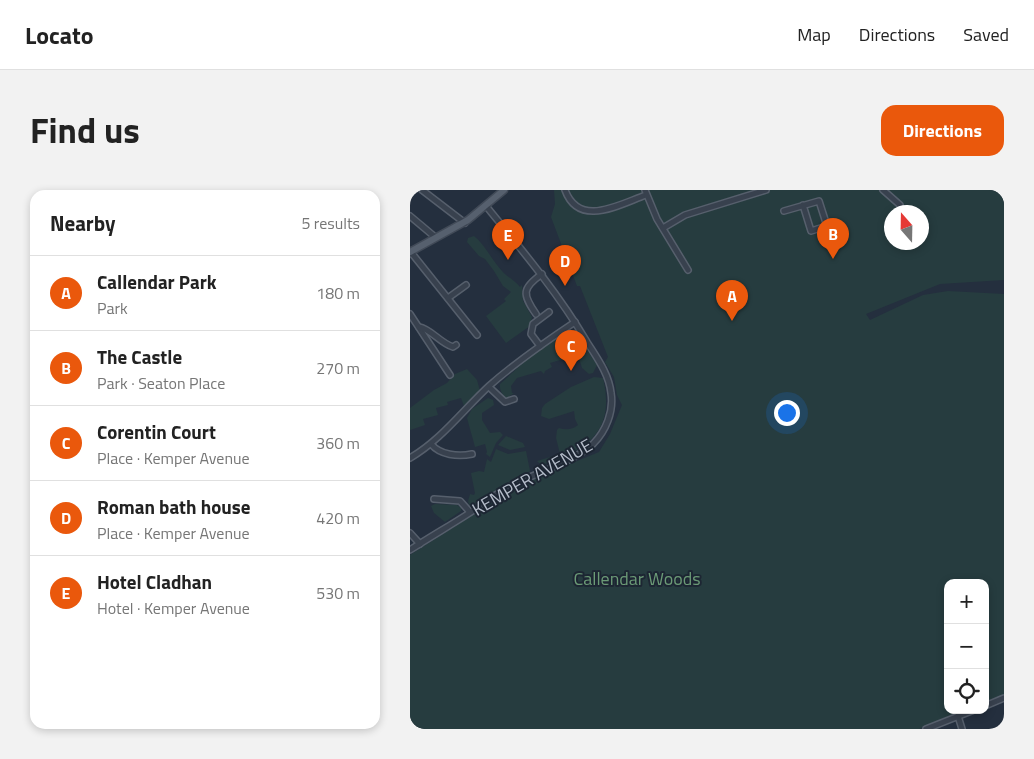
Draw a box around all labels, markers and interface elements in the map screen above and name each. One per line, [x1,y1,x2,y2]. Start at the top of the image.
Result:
text: Locato [25,17,94,53]
text: Map [797,21,831,48]
text: Directions [859,21,935,48]
text: Saved [963,21,1009,48]
text: Find us [30,103,140,157]
button: Directions [881,105,1004,156]
north arrow [884,205,929,250]
text: Nearby [50,207,115,239]
text: 5 results [301,211,360,235]
pin: B [817,218,849,259]
pin: E [492,219,524,260]
pin: D [549,245,581,286]
text: Callendar Park [97,267,217,296]
pin: A [716,280,748,321]
text: A [61,281,71,305]
text: 180 m [316,281,360,305]
text: Park [97,296,128,320]
pin: C [555,330,587,371]
text: The Castle [97,342,182,371]
text: B [61,356,71,380]
text: 270 m [316,356,360,380]
text: Park · Seaton Place [97,371,225,395]
your location [774,400,800,426]
text: Corentin Court [97,417,216,446]
text: C [62,431,70,455]
text: 360 m [316,431,360,455]
street label: KEMPER AVENUE [467,431,597,523]
text: Place · Kemper Avenue [97,446,250,470]
text: Roman bath house [97,492,251,521]
text: D [61,506,71,530]
text: 420 m [316,506,360,530]
text: Place · Kemper Avenue [97,521,250,545]
park label: Callendar Woods [573,565,701,592]
text: Hotel Cladhan [97,567,212,596]
map controls [944,579,989,714]
button: + [944,579,989,624]
text: E [62,581,70,605]
text: 530 m [316,581,360,605]
text: Hotel · Kemper Avenue [97,596,250,620]
button: − [944,624,989,669]
button: locate [944,669,989,714]

